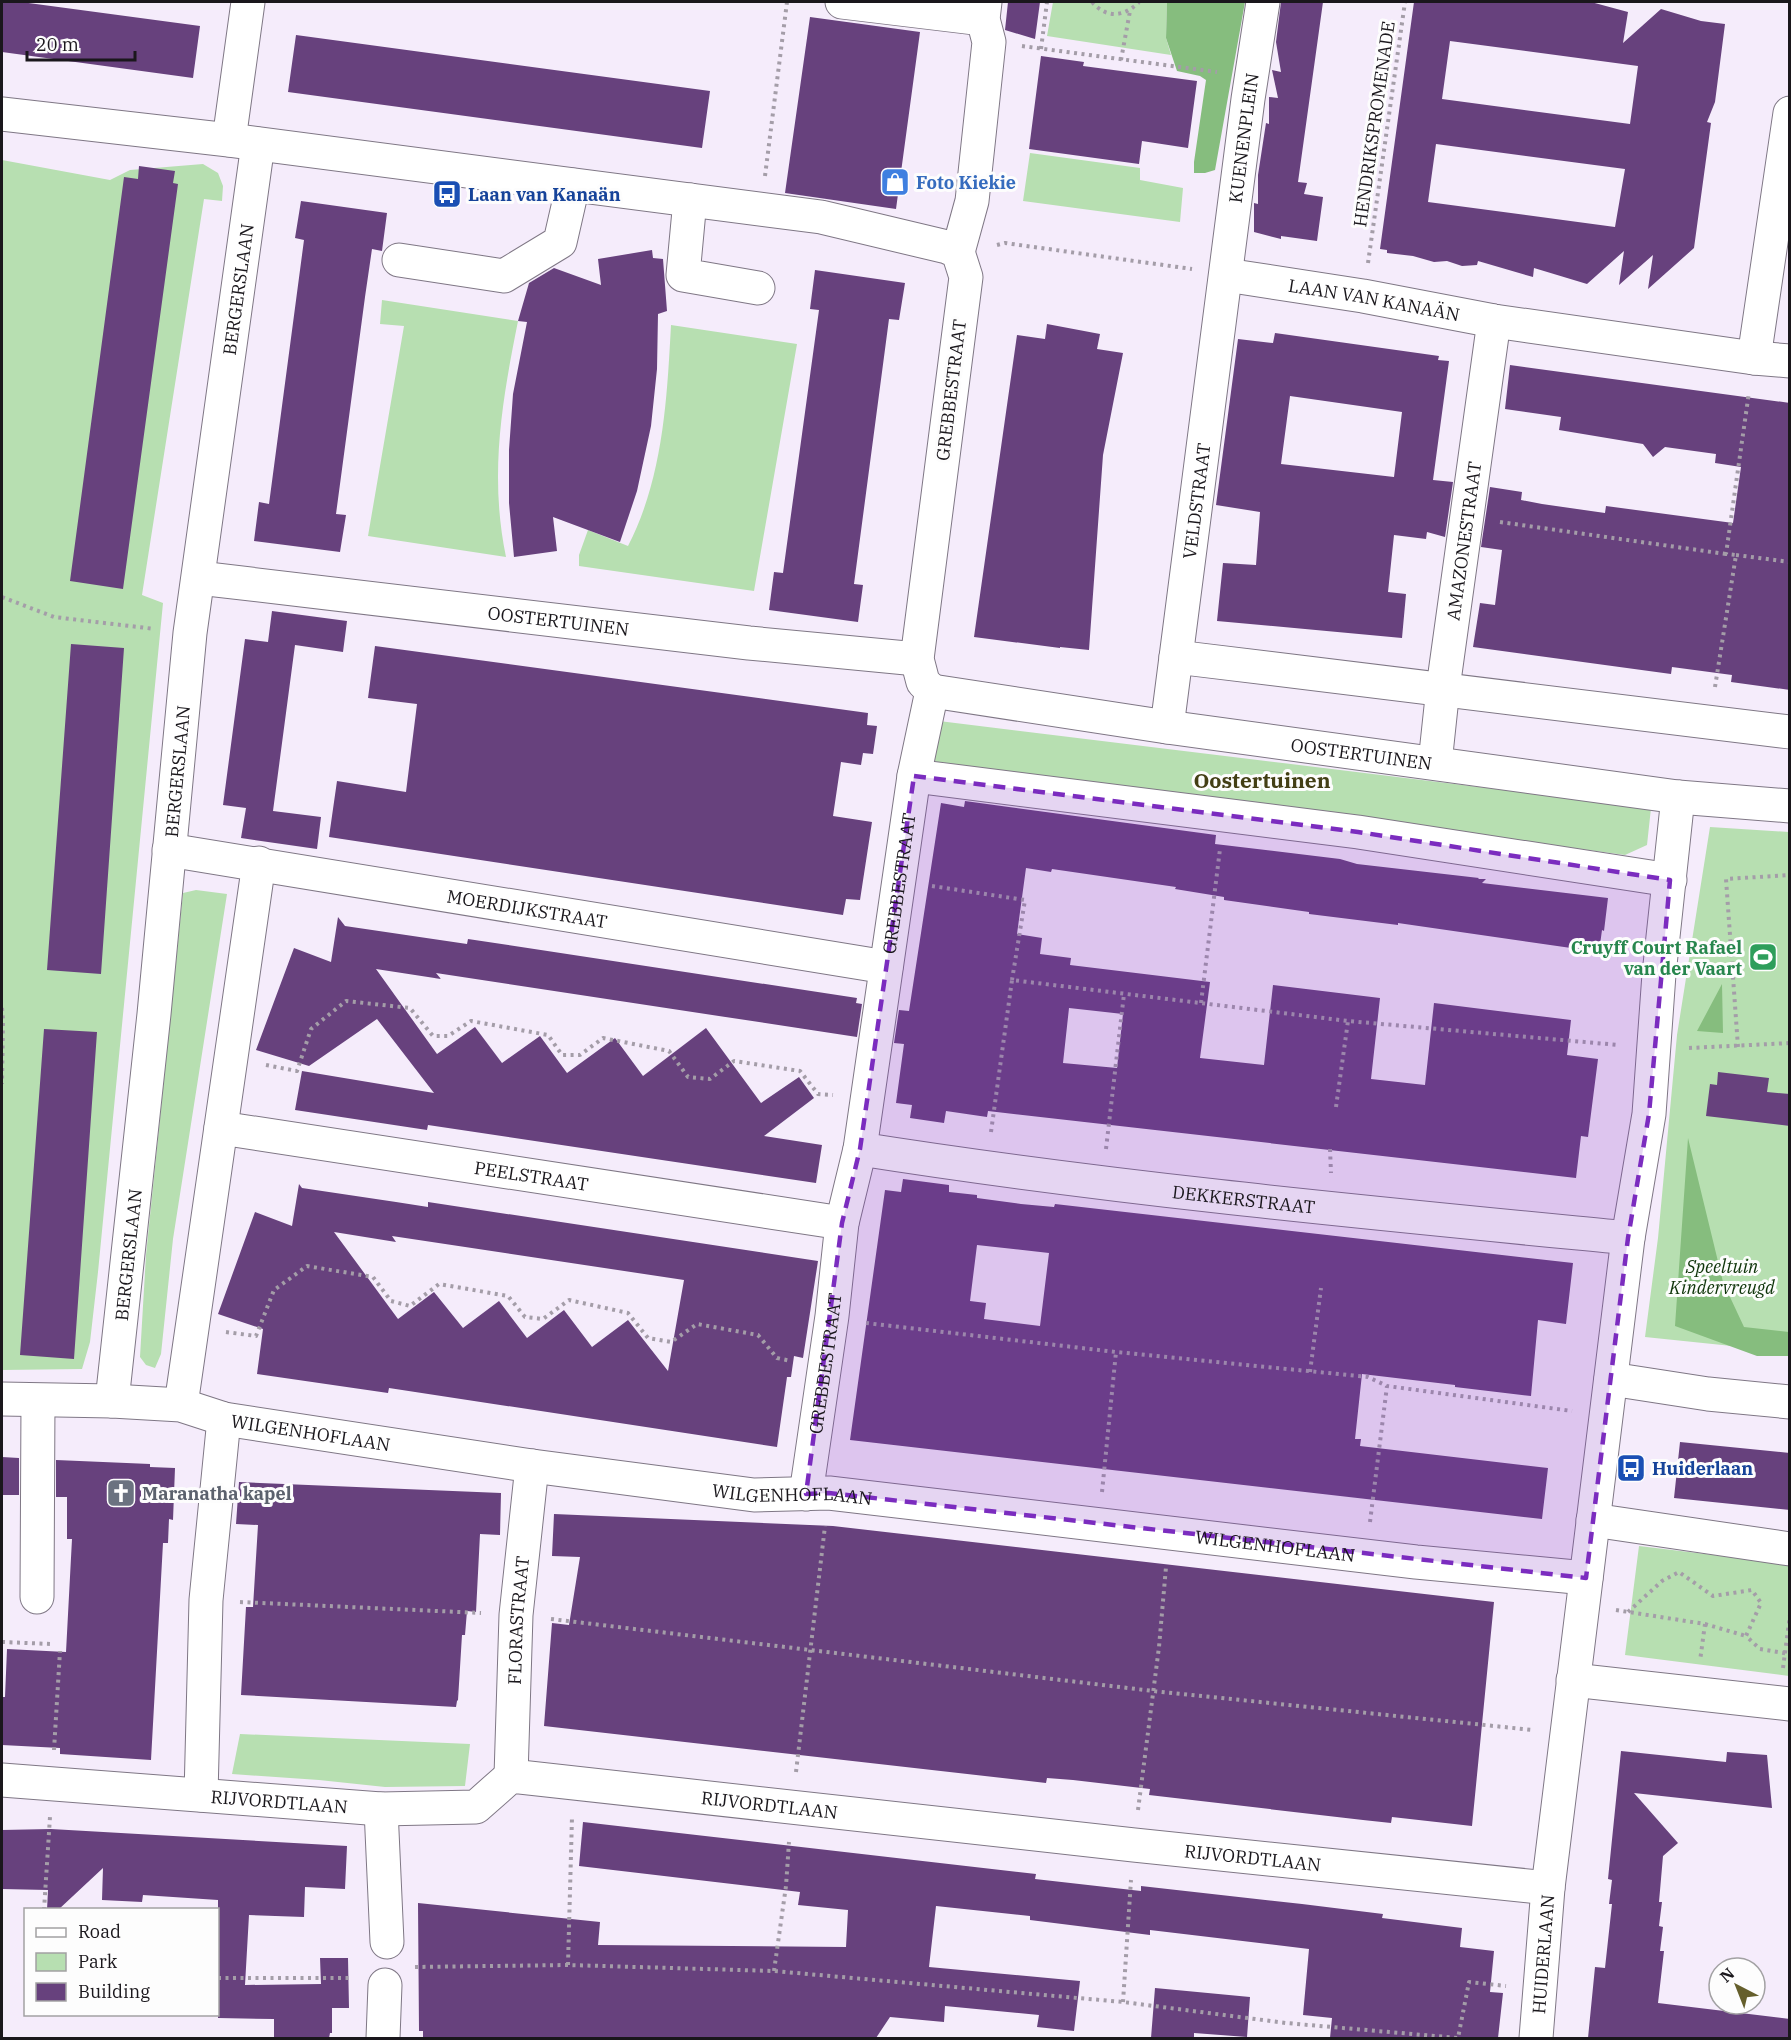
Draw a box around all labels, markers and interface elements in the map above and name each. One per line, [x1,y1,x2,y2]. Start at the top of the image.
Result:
street label: HENDRIKSPROMENADE [1348,20,1400,228]
scale bar [27,24,135,62]
text: 20 m [36,33,79,56]
street label: KUENENPLEIN [1223,71,1263,204]
shop icon: Foto Kiekie [879,166,911,198]
place label: Foto Kiekie [916,171,1016,194]
bus stop icon: Laan van Kanaän [431,178,463,210]
place label: Laan van Kanaän [468,183,621,206]
street label: BERGERSLAAN [217,222,258,357]
street label: LAAN VAN KANAÄN [1287,273,1462,326]
street label: GREBBESTRAAT [931,318,971,462]
street label: VELDSTRAAT [1177,441,1215,560]
street label: AMAZONESTRAAT [1441,460,1486,622]
street label: OOSTERTUINEN [487,601,630,640]
street label: BERGERSLAAN [159,704,195,838]
street label: OOSTERTUINEN [1289,733,1433,775]
district label: Oostertuinen [1193,766,1331,794]
street label: GREBBESTRAAT [877,811,920,955]
street label: MOERDIJKSTRAAT [445,884,609,933]
place label: Cruyff Court Rafael van der Vaart [1571,936,1742,980]
sports icon: Cruyff Court Rafael van der Vaart [1747,941,1779,973]
street label: PEELSTRAAT [473,1155,590,1196]
street label: DEKKERSTRAAT [1171,1180,1317,1218]
street label: BERGERSLAAN [109,1188,146,1322]
park label: Speeltuin Kindervreugd [1668,1255,1775,1299]
street label: GREBBESTRAAT [803,1291,846,1436]
street label: WILGENHOFLAAN [229,1409,392,1456]
bus stop icon: Huiderlaan [1615,1452,1647,1484]
place label: Huiderlaan [1652,1457,1753,1480]
church icon: Maranatha kapel [105,1477,137,1509]
street label: WILGENHOFLAAN [711,1478,874,1510]
place label: Maranatha kapel [142,1482,292,1505]
street label: WILGENHOFLAAN [1194,1525,1356,1566]
street label: FLORASTRAAT [502,1554,534,1685]
street label: RIJVORDTLAAN [210,1785,349,1818]
street label: RIJVORDTLAAN [700,1786,839,1824]
street label: RIJVORDTLAAN [1183,1839,1322,1876]
street label: HUIDERLAAN [1526,1894,1559,2015]
legend [24,1908,219,2016]
text: Road [78,1920,121,1943]
text: Park [78,1950,118,1973]
north arrow [1707,1956,1767,2016]
text: N [1716,1963,1738,1987]
text: Building [78,1980,150,2003]

